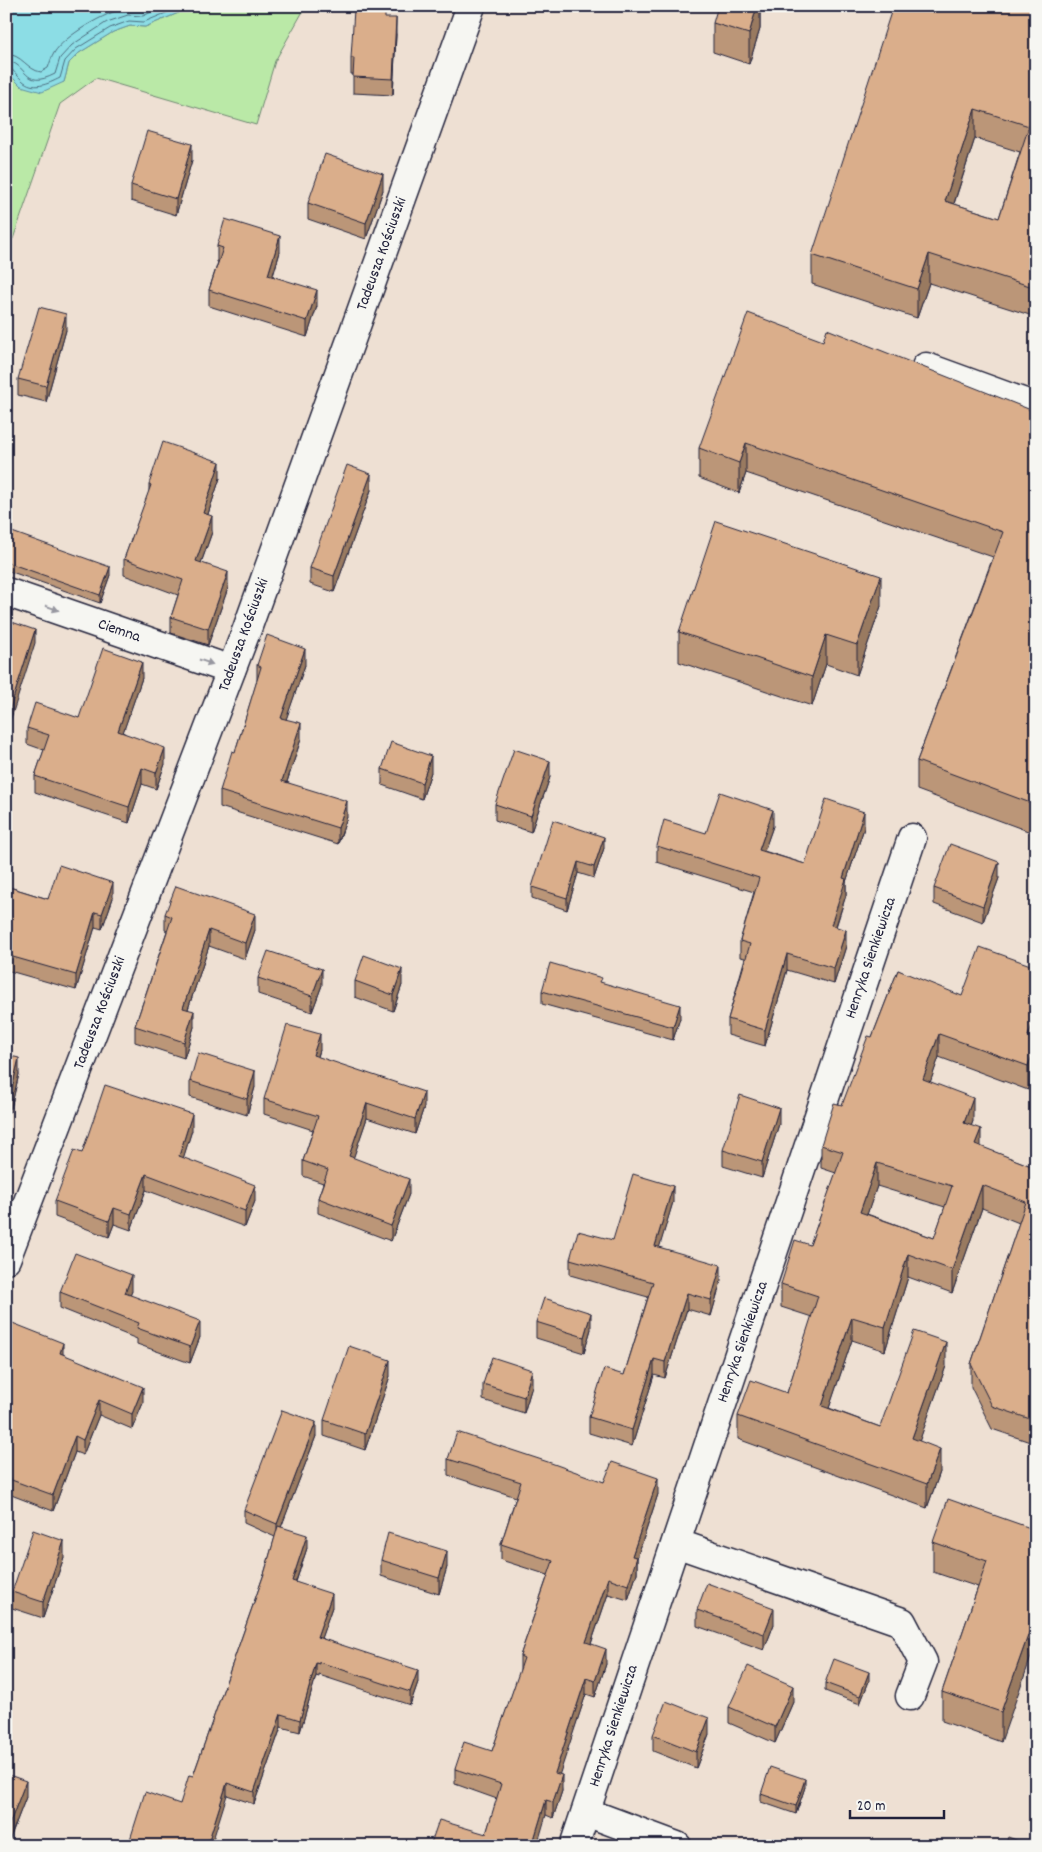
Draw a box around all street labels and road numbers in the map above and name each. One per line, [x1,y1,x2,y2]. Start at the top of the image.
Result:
street label: Tadeusza Kościuszki [351,194,413,314]
street label: Tadeusza Kościuszki [213,575,275,695]
street label: Ciemna [95,613,144,649]
street label: Henryka Sienkiewicza [839,894,903,1022]
street label: Tadeusza Kościuszki [68,953,132,1073]
street label: Henryka Sienkiewicza [711,1278,775,1406]
street label: Henryka Sienkiewicza [583,1662,645,1790]

